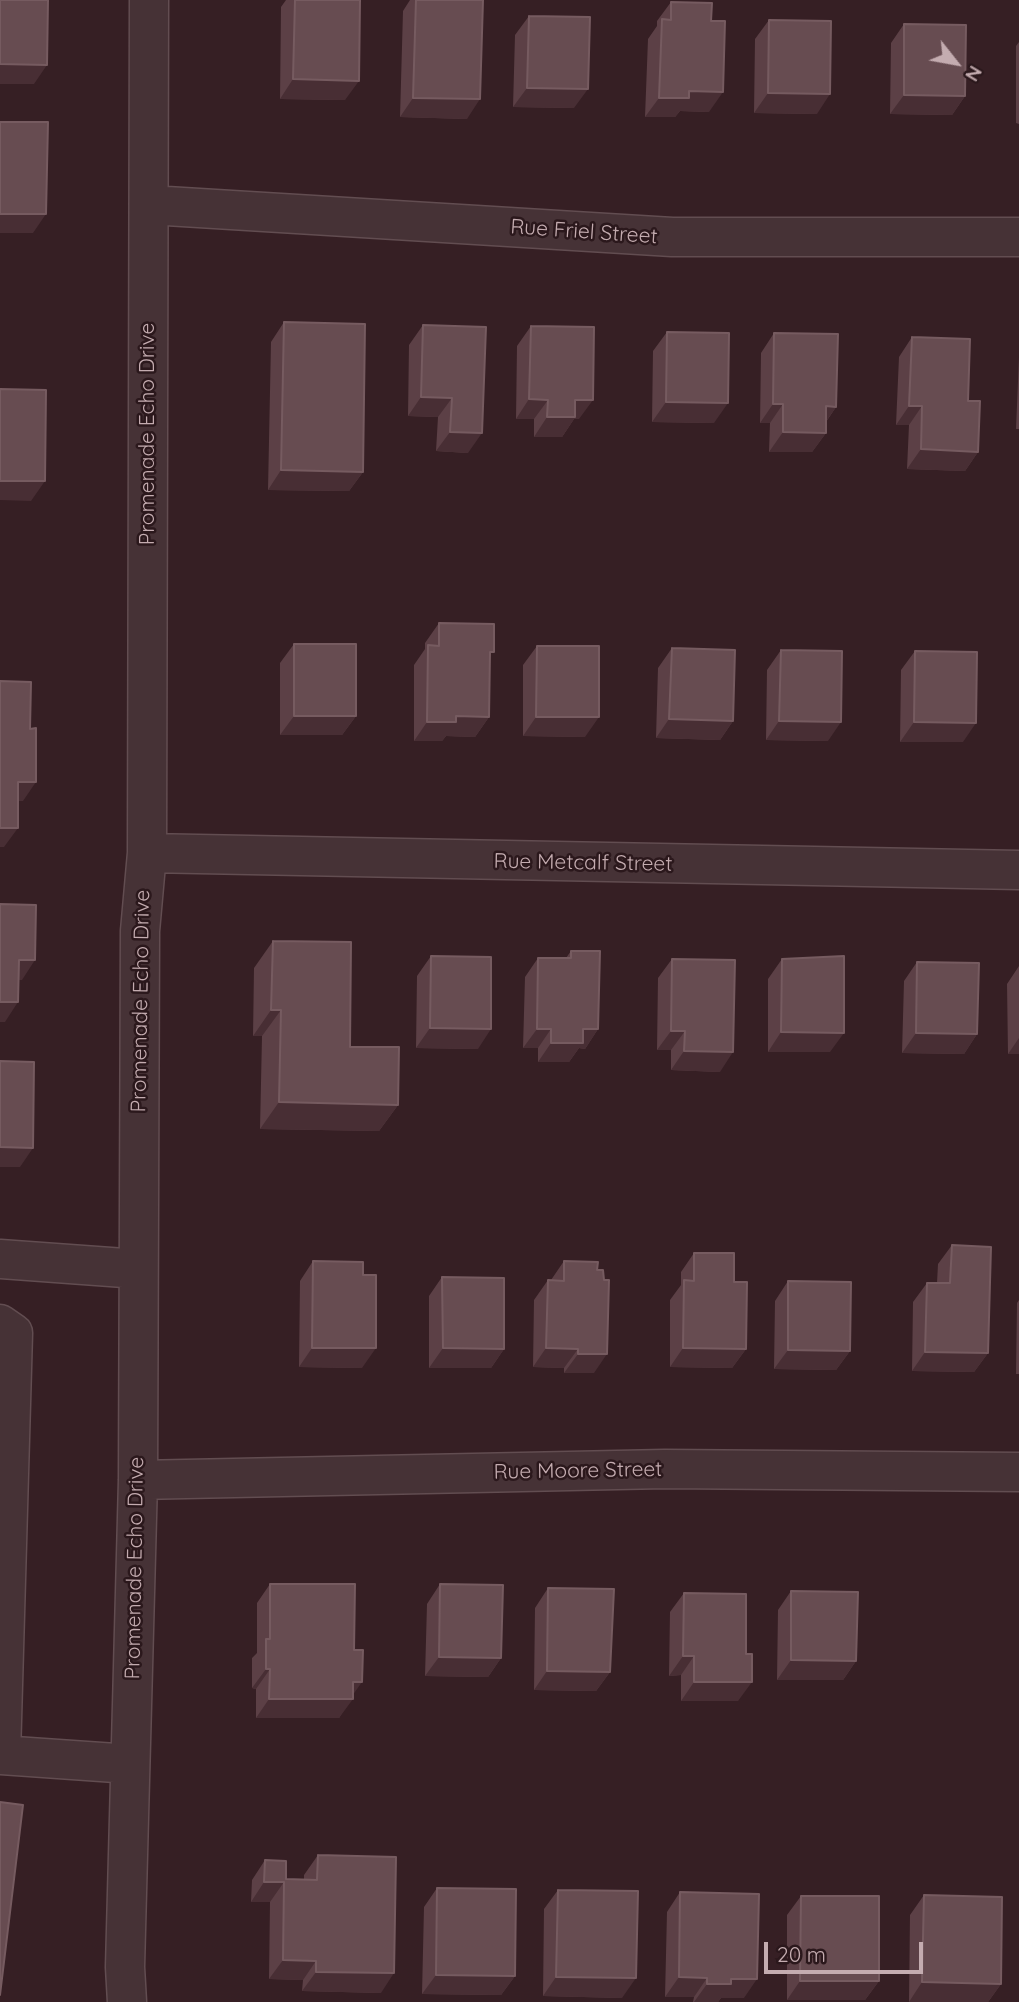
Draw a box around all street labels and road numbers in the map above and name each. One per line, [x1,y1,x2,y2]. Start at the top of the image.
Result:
street label: Rue Friel Street [510,214,658,250]
street label: Promenade Echo Drive [135,323,161,545]
street label: Rue Metcalf Street [493,849,673,877]
street label: Promenade Echo Drive [126,889,156,1113]
street label: Promenade Echo Drive [120,1456,150,1680]
street label: Rue Moore Street [493,1457,663,1485]

